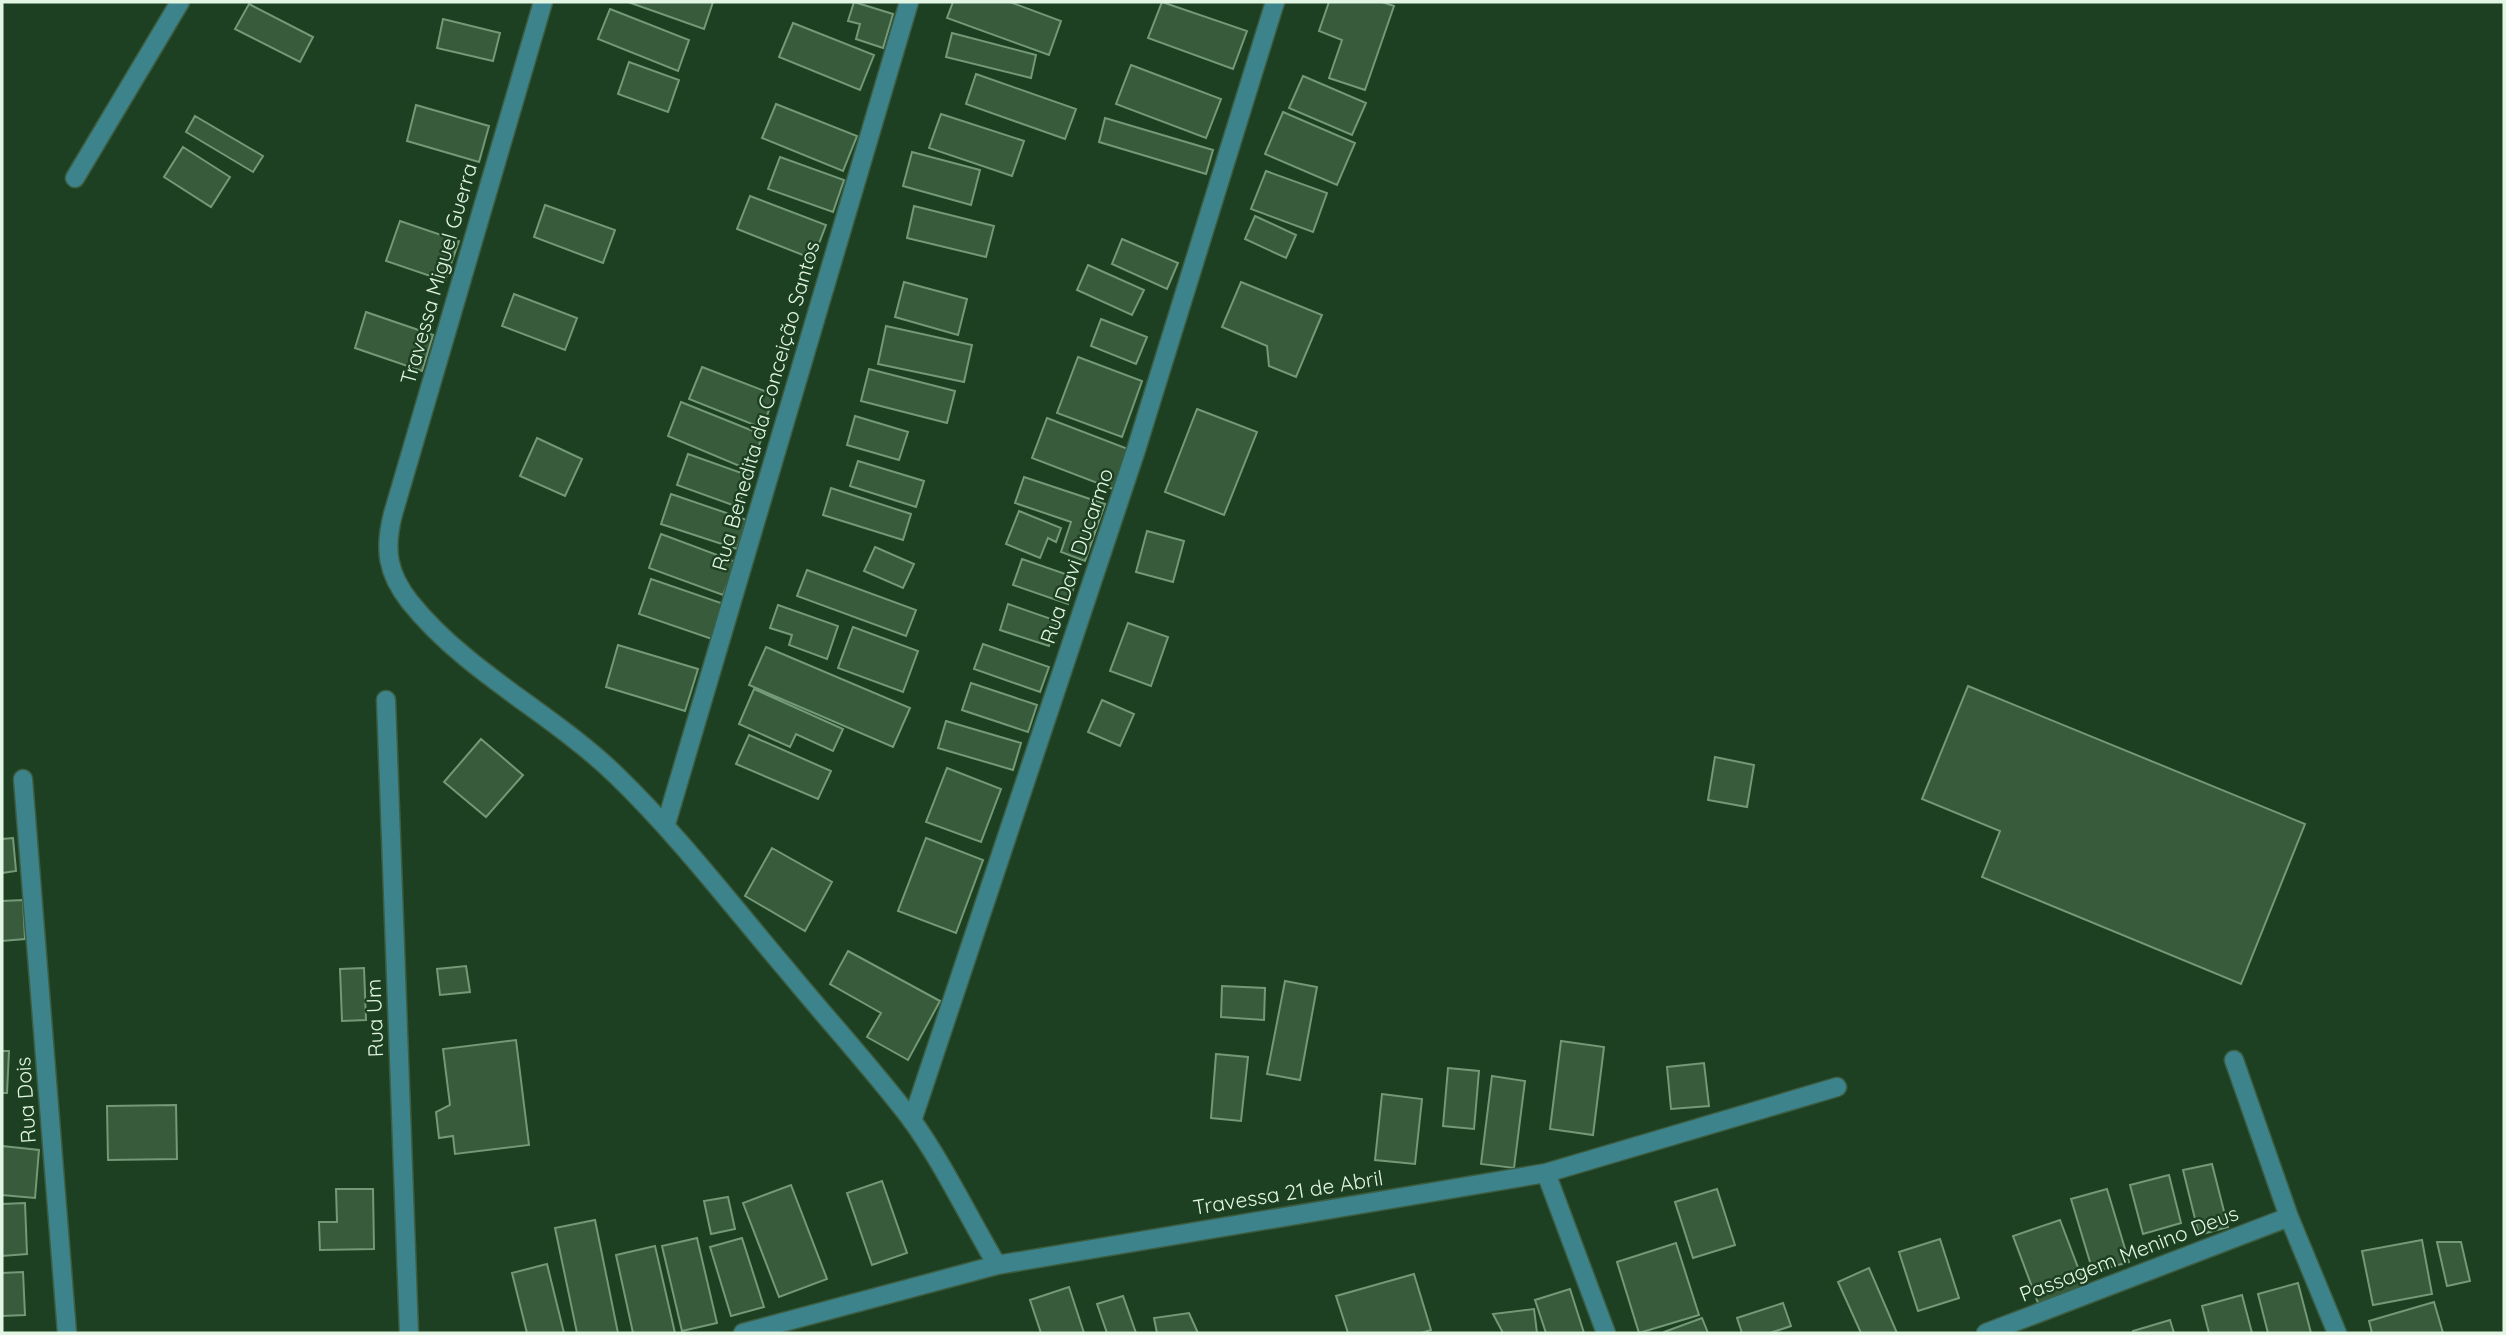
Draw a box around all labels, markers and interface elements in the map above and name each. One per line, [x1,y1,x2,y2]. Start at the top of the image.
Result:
street label: Travessa Miguel Guerra [394,160,482,387]
street label: Rua Benedita da Conceição Santos [705,238,825,574]
street label: Rua Davi Ducarmo [1034,465,1118,647]
street label: Rua Um [360,978,388,1058]
street label: Rua Dois [9,1056,41,1144]
street label: Travessa 21 de Abril [1191,1164,1385,1220]
street label: Passagem Menino Deus [2015,1199,2242,1307]

